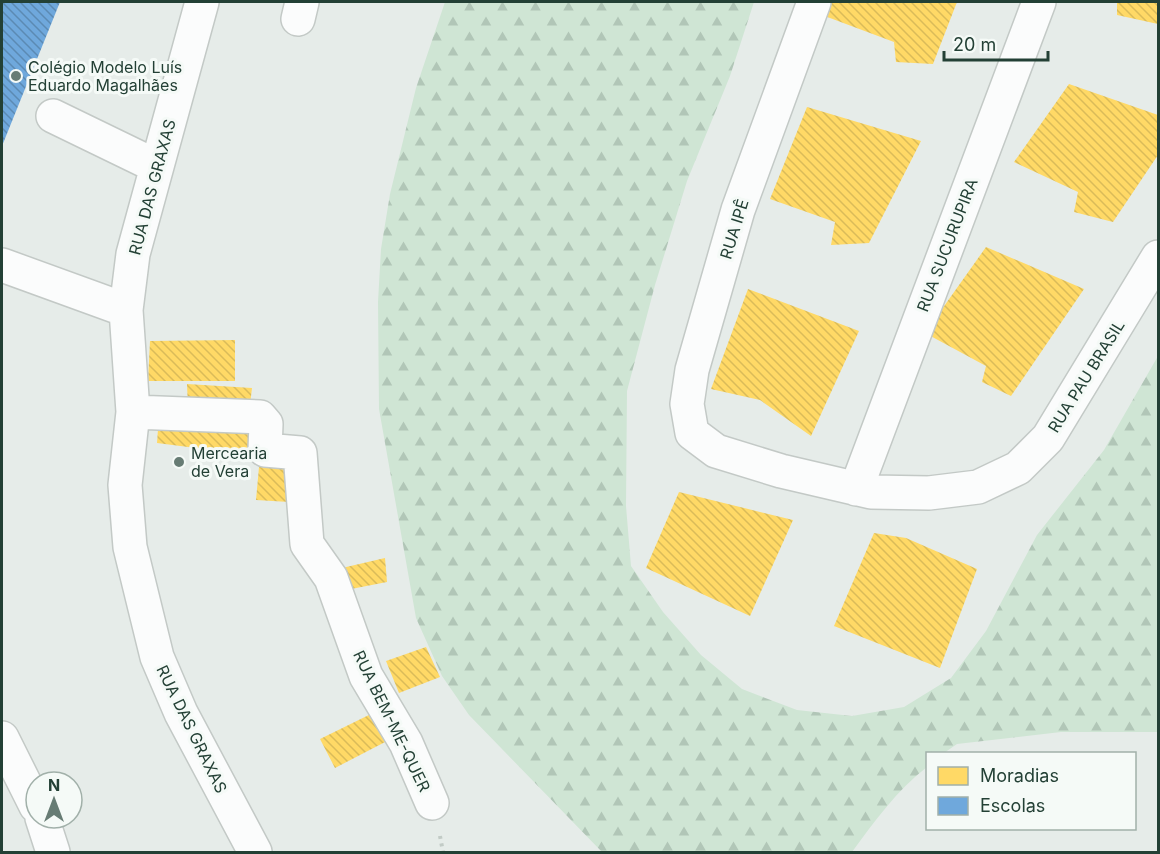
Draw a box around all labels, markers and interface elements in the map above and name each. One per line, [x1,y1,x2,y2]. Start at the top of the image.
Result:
scale bar [944,24,1048,62]
text: 20 m [953,34,996,55]
place label: Colégio Modelo Luís Eduardo Magalhães [28,57,182,95]
marker: Colégio Modelo Luís Eduardo Magalhães [9,69,23,83]
street label: RUA DAS GRAXAS [124,117,180,257]
street label: RUA SUCURUPIRA [912,175,982,315]
street label: RUA IPÊ [715,197,753,261]
street label: RUA PAU BRASIL [1043,316,1129,436]
place label: Mercearia de Vera [191,443,267,481]
marker: Mercearia de Vera [172,455,186,469]
street label: RUA BEM-ME-QUER [349,647,435,795]
street label: RUA DAS GRAXAS [152,662,232,796]
legend [926,752,1136,830]
text: Moradias [980,765,1059,786]
north arrow [24,770,84,830]
text: N [48,775,60,795]
text: Escolas [980,795,1045,816]

